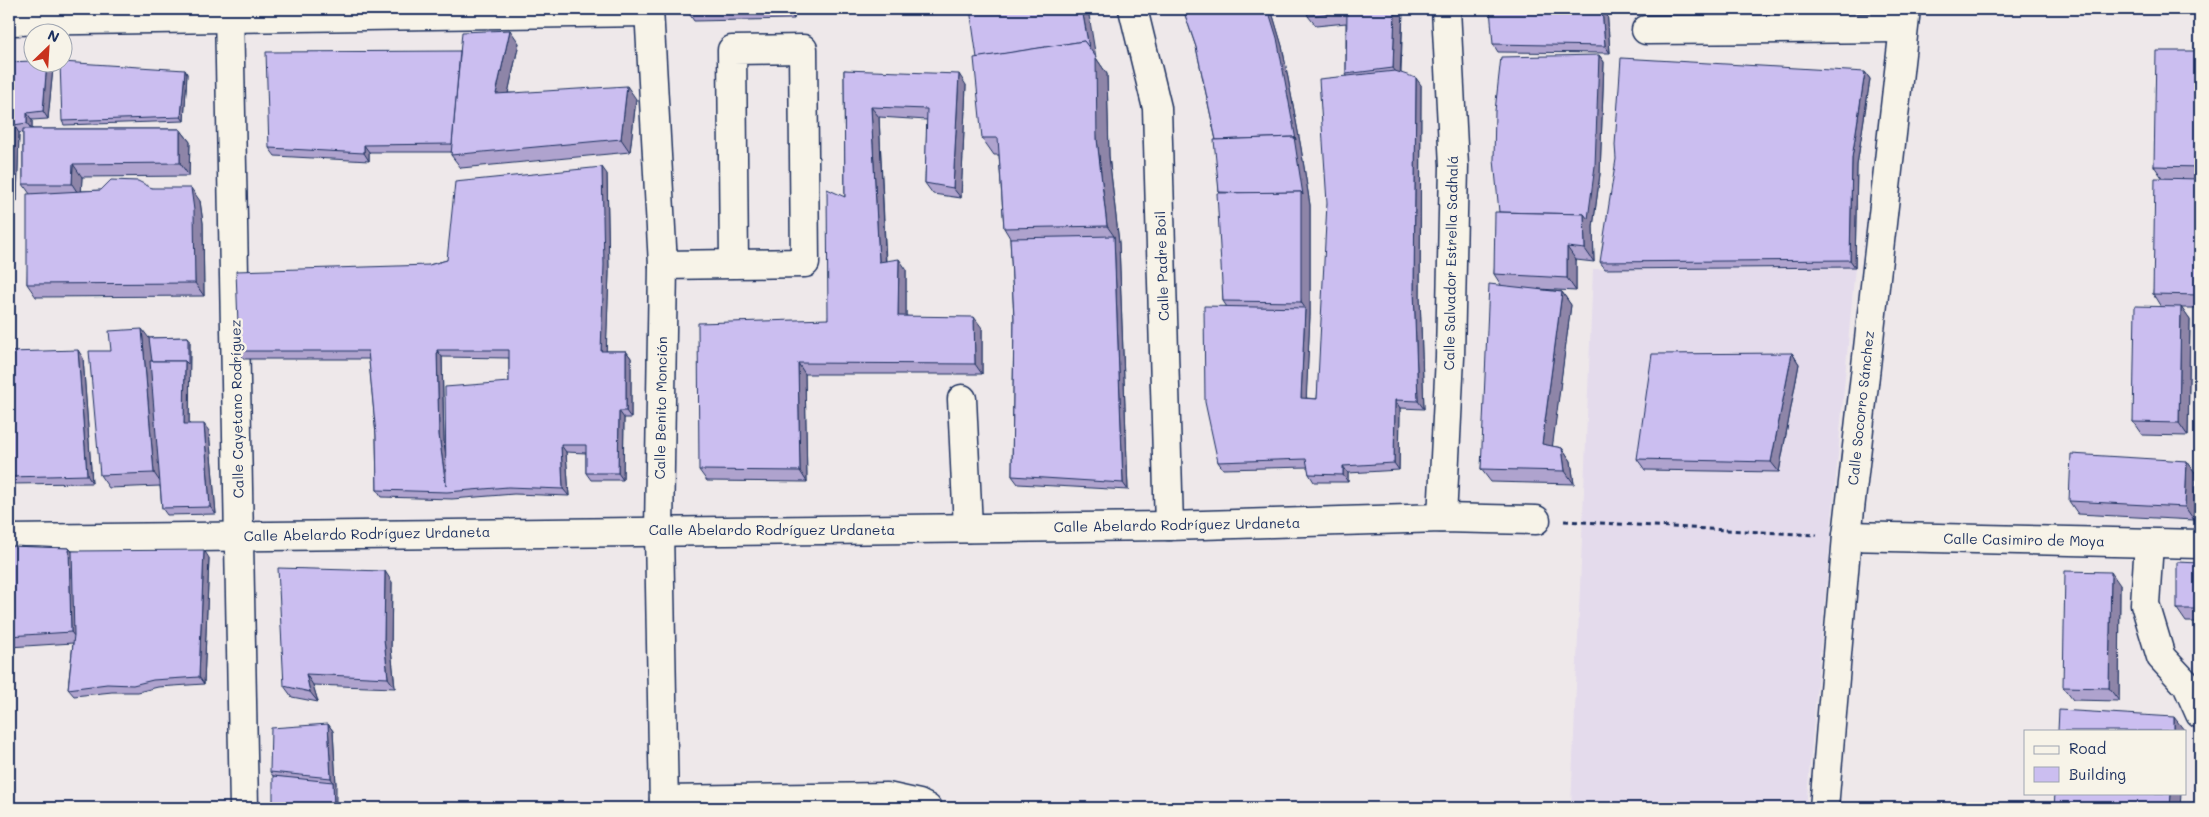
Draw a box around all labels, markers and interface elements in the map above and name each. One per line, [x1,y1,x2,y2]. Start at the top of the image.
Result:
north arrow [22,22,72,72]
text: N [45,25,63,47]
street label: Calle Salvador Estrella Sadhalá [1439,155,1462,371]
street label: Calle Padre Boil [1150,211,1173,321]
street label: Calle Cayetano Rodríguez [225,319,248,499]
street label: Calle Socorro Sánchez [1843,329,1878,486]
street label: Calle Benito Monción [650,336,671,480]
street label: Calle Abelardo Rodríguez Urdaneta [1054,513,1300,536]
street label: Calle Abelardo Rodríguez Urdaneta [649,520,895,539]
street label: Calle Abelardo Rodríguez Urdaneta [244,522,490,545]
street label: Calle Casimiro de Moya [1943,529,2105,550]
legend [2024,730,2186,794]
text: Road [2069,738,2106,758]
text: Building [2069,764,2126,784]

